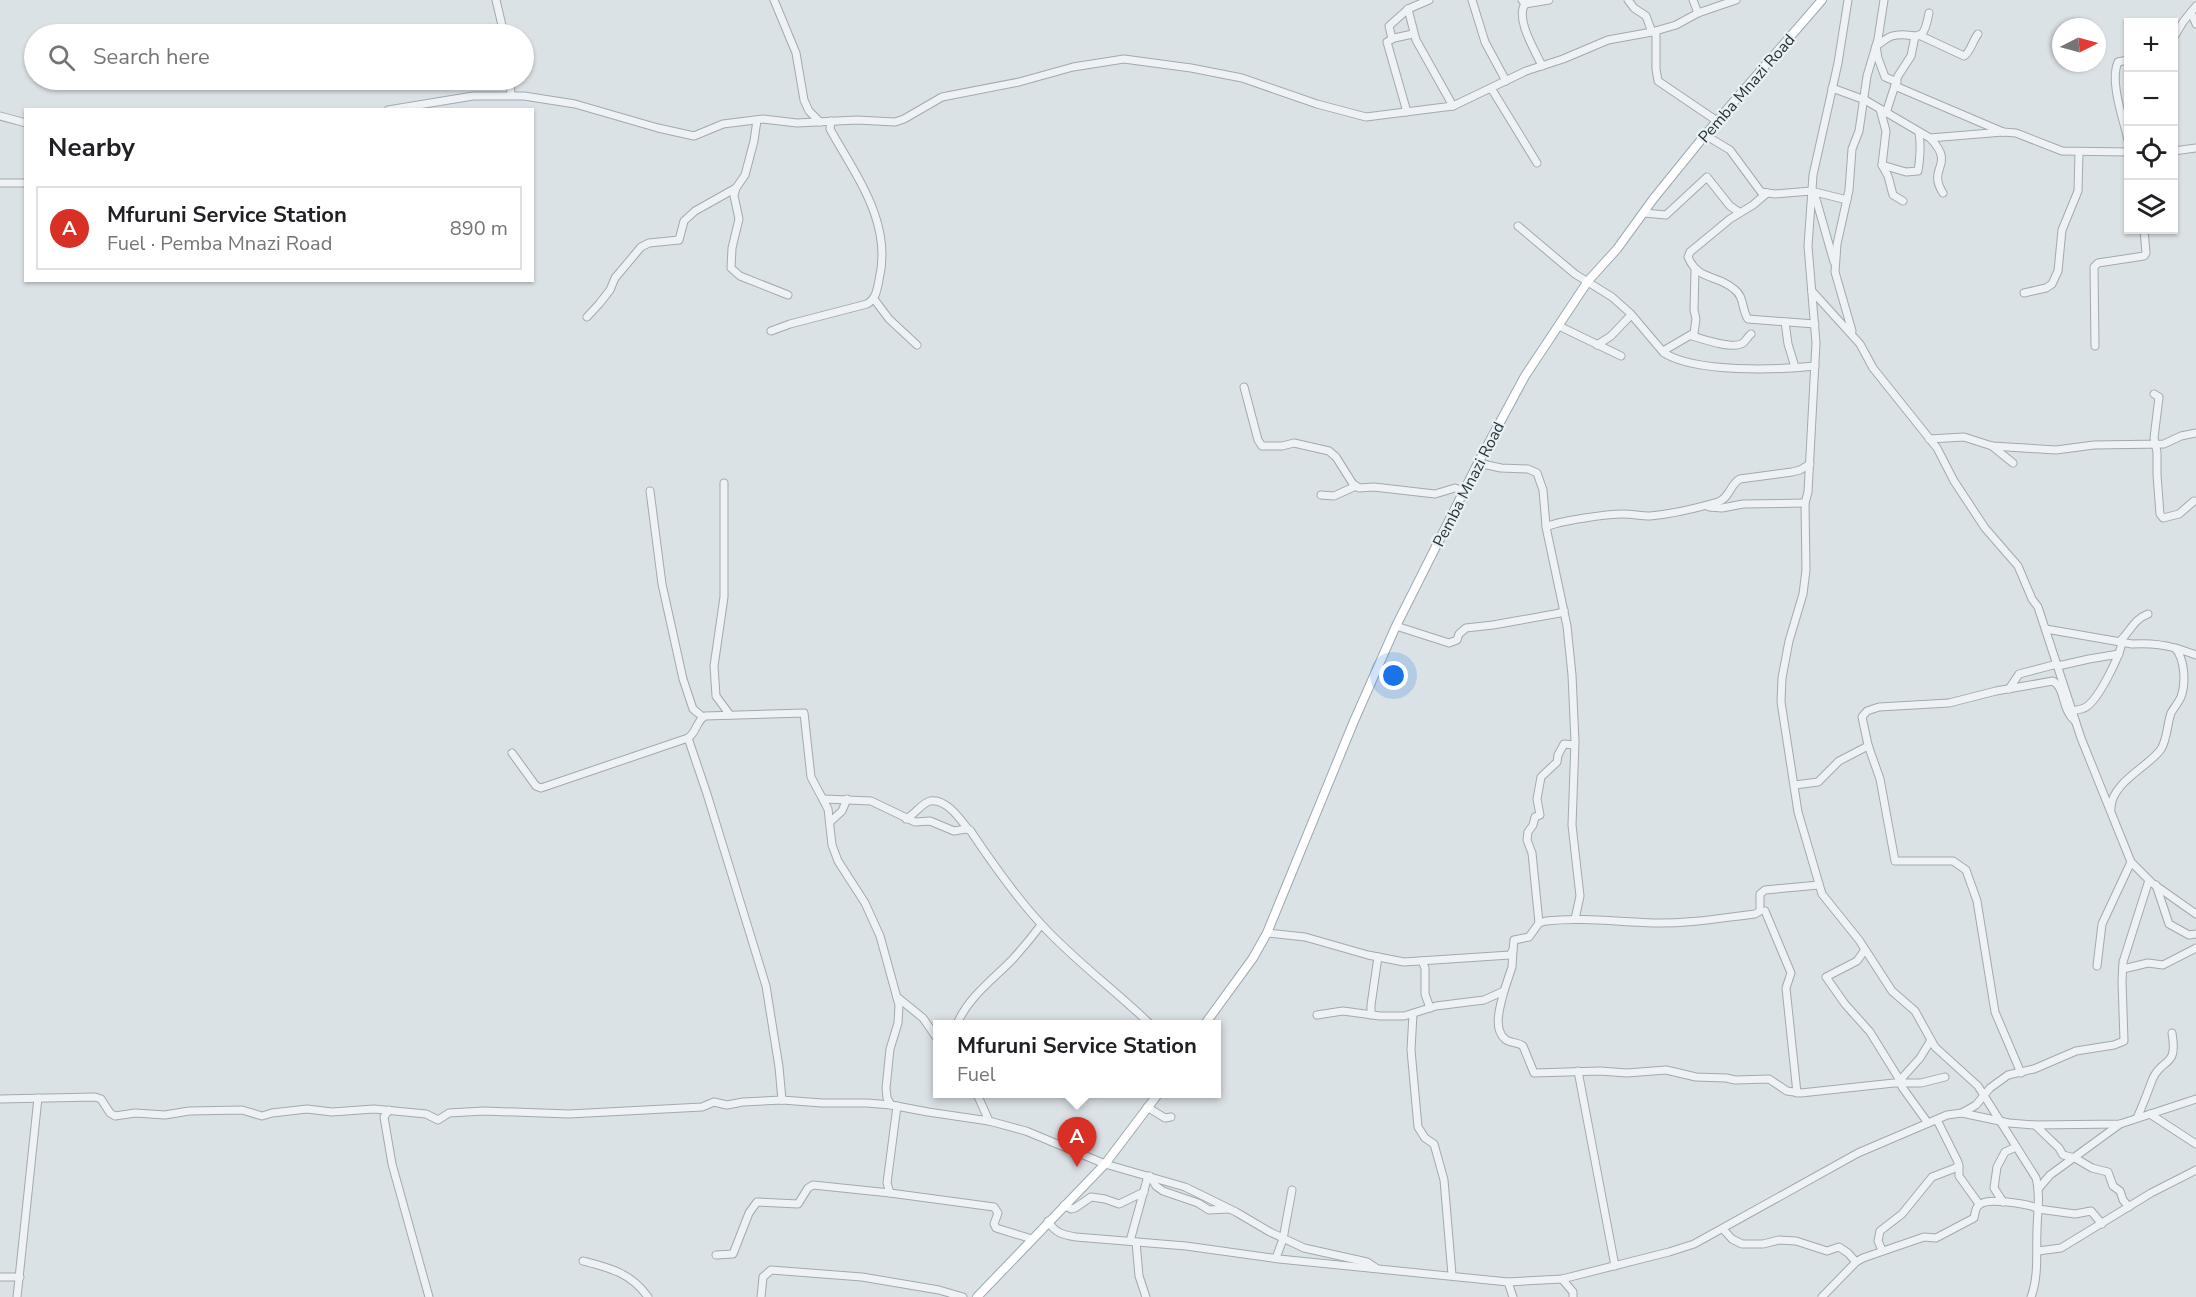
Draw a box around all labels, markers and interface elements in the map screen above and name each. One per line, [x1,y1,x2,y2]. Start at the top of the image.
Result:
north arrow [2052,18,2106,72]
map controls [2124,18,2178,234]
button: + [2124,18,2178,72]
search box [24,24,534,90]
street label: Pemba Mnazi Road [1693,30,1800,148]
icon: search [45,41,78,74]
text: Search here [93,42,210,72]
button: − [2124,72,2178,126]
button: locate [2124,126,2178,180]
text: Nearby [48,130,135,165]
button: layers [2124,180,2178,234]
text: Mfuruni Service Station [107,200,347,230]
text: A [62,215,77,242]
text: 890 m [450,215,508,242]
text: Fuel · Pemba Mnazi Road [107,230,332,257]
street label: Pemba Mnazi Road [1428,418,1510,551]
your location [1379,661,1408,690]
popup [933,1020,1221,1098]
text: Mfuruni Service Station [957,1031,1197,1061]
text: Fuel [957,1061,996,1088]
pin: A [1058,1118,1096,1167]

